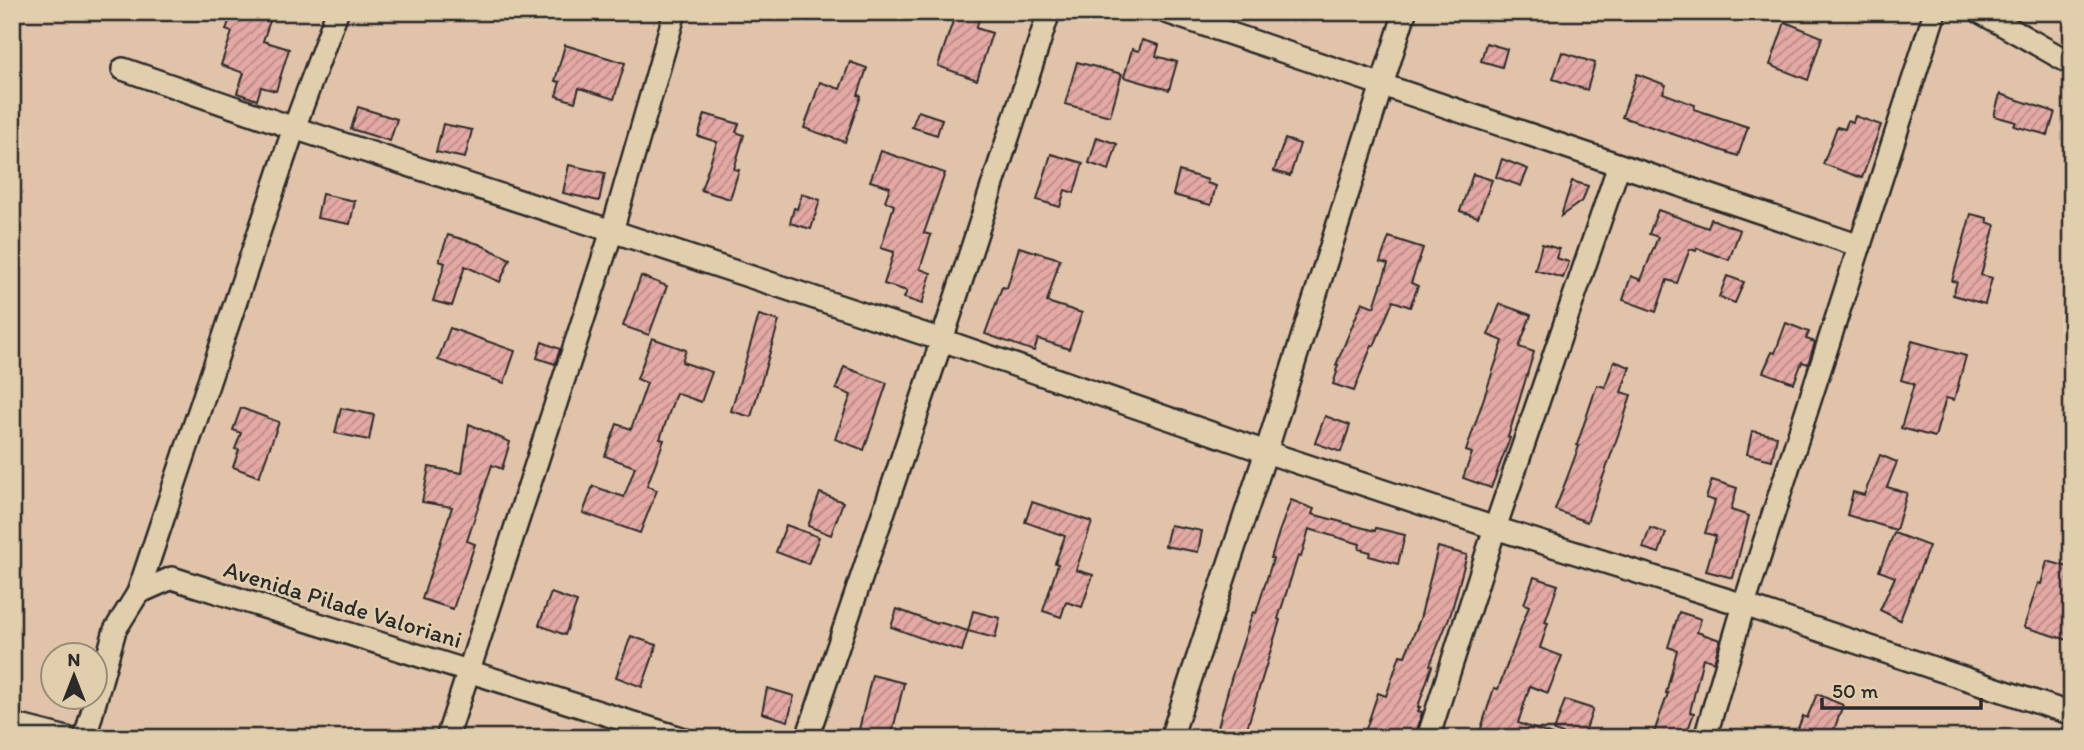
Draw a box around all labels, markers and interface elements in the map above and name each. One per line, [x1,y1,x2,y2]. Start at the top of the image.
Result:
street label: Avenida Pilade Valoriani [220,554,466,654]
north arrow [38,642,108,712]
text: N [68,648,80,671]
scale bar [1822,666,1981,710]
text: 50 m [1832,678,1879,703]

